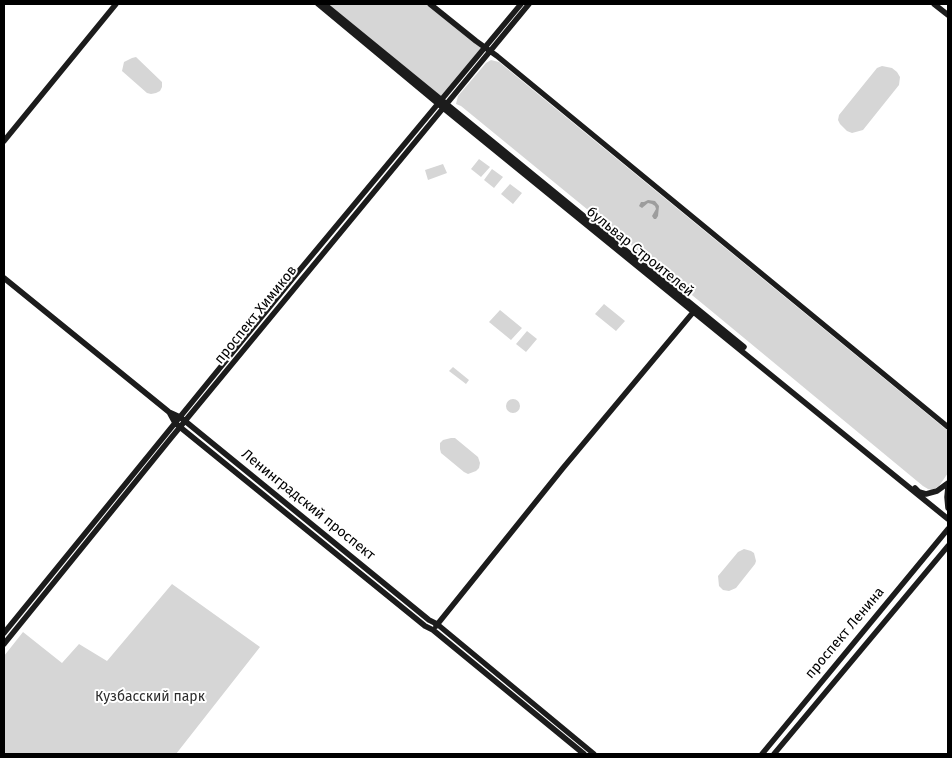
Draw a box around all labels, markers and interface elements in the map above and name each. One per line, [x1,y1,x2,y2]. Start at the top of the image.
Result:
street label: бульвар Строителей [583,204,697,300]
street label: проспект Химиков [211,262,301,368]
street label: Ленинградский проспект [238,446,378,564]
street label: проспект Ленина [802,584,888,682]
park label: Кузбасский парк [95,689,205,705]

